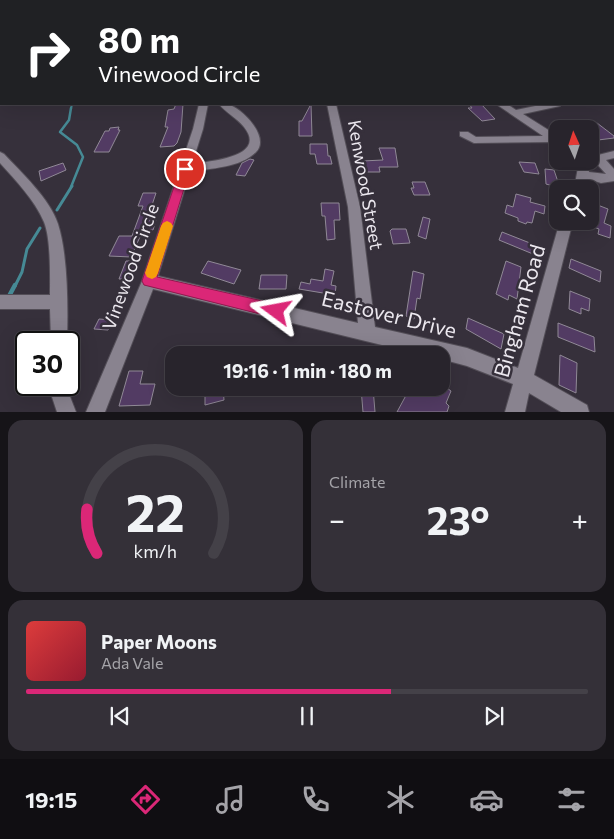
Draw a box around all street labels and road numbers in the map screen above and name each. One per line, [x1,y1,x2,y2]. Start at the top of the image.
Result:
street label: Kenwood Street [344,118,388,251]
street label: Vinewood Circle [97,200,163,333]
street label: Bingham Road [488,241,549,380]
street label: Eastover Drive [319,285,459,342]

